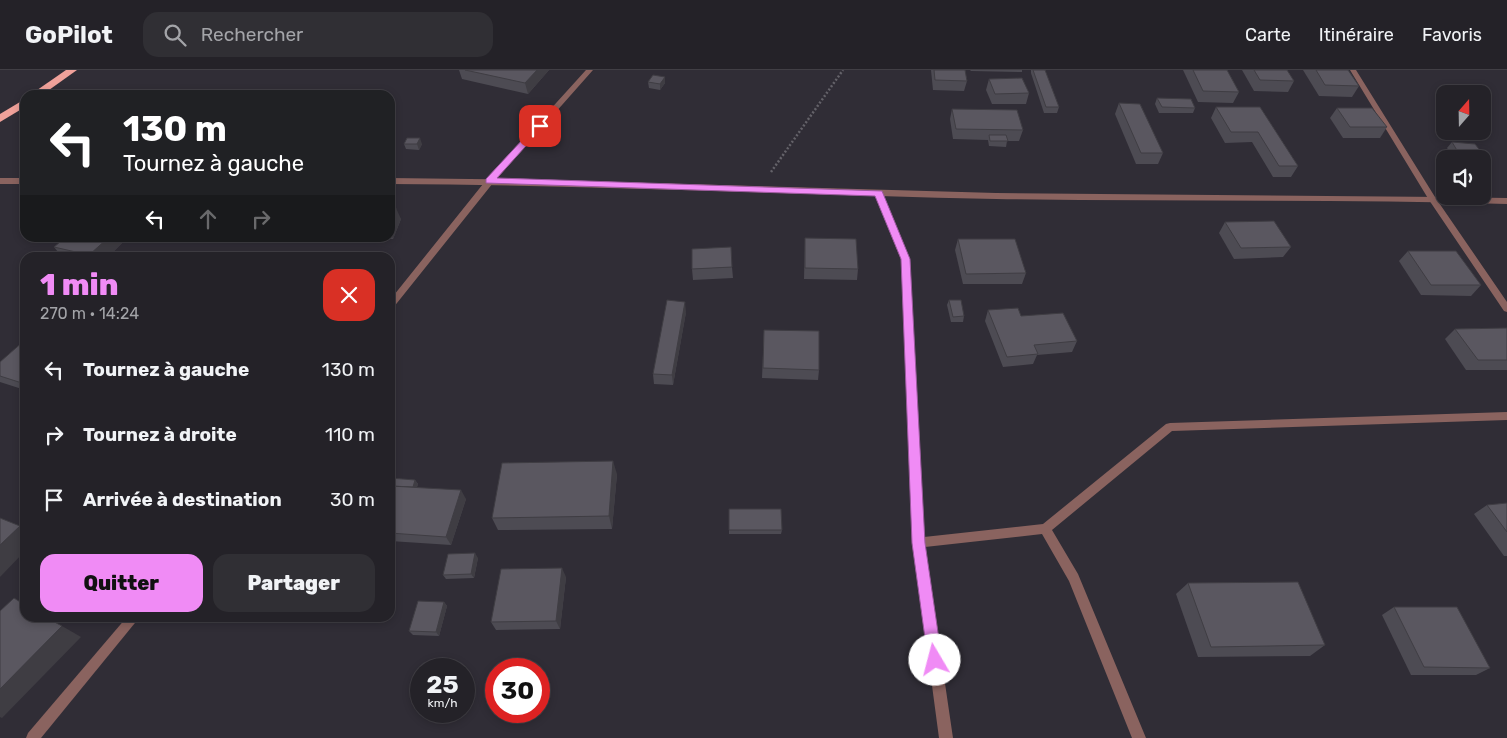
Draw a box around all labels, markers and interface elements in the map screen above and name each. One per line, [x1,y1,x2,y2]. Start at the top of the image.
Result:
search box [143,12,493,57]
text: GoPilot [25,21,113,49]
icon: search [161,21,189,49]
text: Rechercher [201,23,303,46]
text: Carte [1245,24,1291,46]
text: Itinéraire [1319,24,1394,46]
text: Favoris [1422,24,1482,46]
north arrow [1436,85,1491,140]
map controls [1436,85,1491,205]
pin [519,105,561,147]
text: 130 m [123,108,227,150]
icon: left [40,110,105,175]
icon: arrive [526,112,554,140]
text: Tournez à gauche [123,150,304,177]
button: sound [1436,150,1491,205]
icon: left [141,205,169,233]
icon: ahead [194,205,222,233]
icon: right [247,205,275,233]
text: 1 min [40,267,118,303]
button: close [323,269,375,321]
text: 270 m · 14:24 [40,304,139,323]
icon: left [40,356,68,384]
text: Tournez à gauche [83,358,249,381]
text: 130 m [322,358,375,381]
icon: right [40,421,68,449]
text: Tournez à droite [83,423,237,446]
text: 110 m [325,423,375,446]
icon: arrive [40,486,68,514]
text: Arrivée à destination [83,488,282,511]
text: 30 m [330,488,375,511]
button: Quitter [40,554,203,612]
button: Partager [213,554,375,612]
position arrow [908,633,960,685]
speed limit sign: 30 [485,658,550,723]
text: 25 [426,670,459,699]
text: km/h [428,696,457,710]

